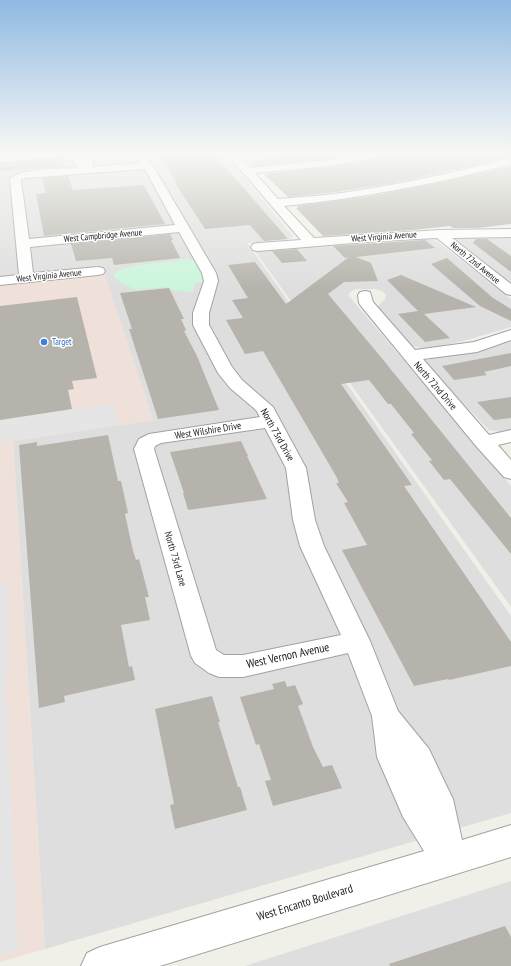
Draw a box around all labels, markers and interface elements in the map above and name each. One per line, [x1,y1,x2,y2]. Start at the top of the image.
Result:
street label: West Campbridge Avenue [63,227,143,245]
street label: West Virginia Avenue [351,229,417,245]
street label: North 72nd Avenue [448,240,502,286]
street label: West Virginia Avenue [16,267,82,285]
marker: Target [39,337,49,347]
place label: Target [52,337,71,347]
street label: North 72nd Drive [411,359,459,413]
street label: North 73rd Drive [258,407,296,463]
street label: West Wilshire Drive [174,420,242,442]
street label: North 73rd Lane [161,530,189,588]
street label: West Vernon Avenue [245,640,331,672]
street label: West Encanto Boulevard [255,882,355,924]

